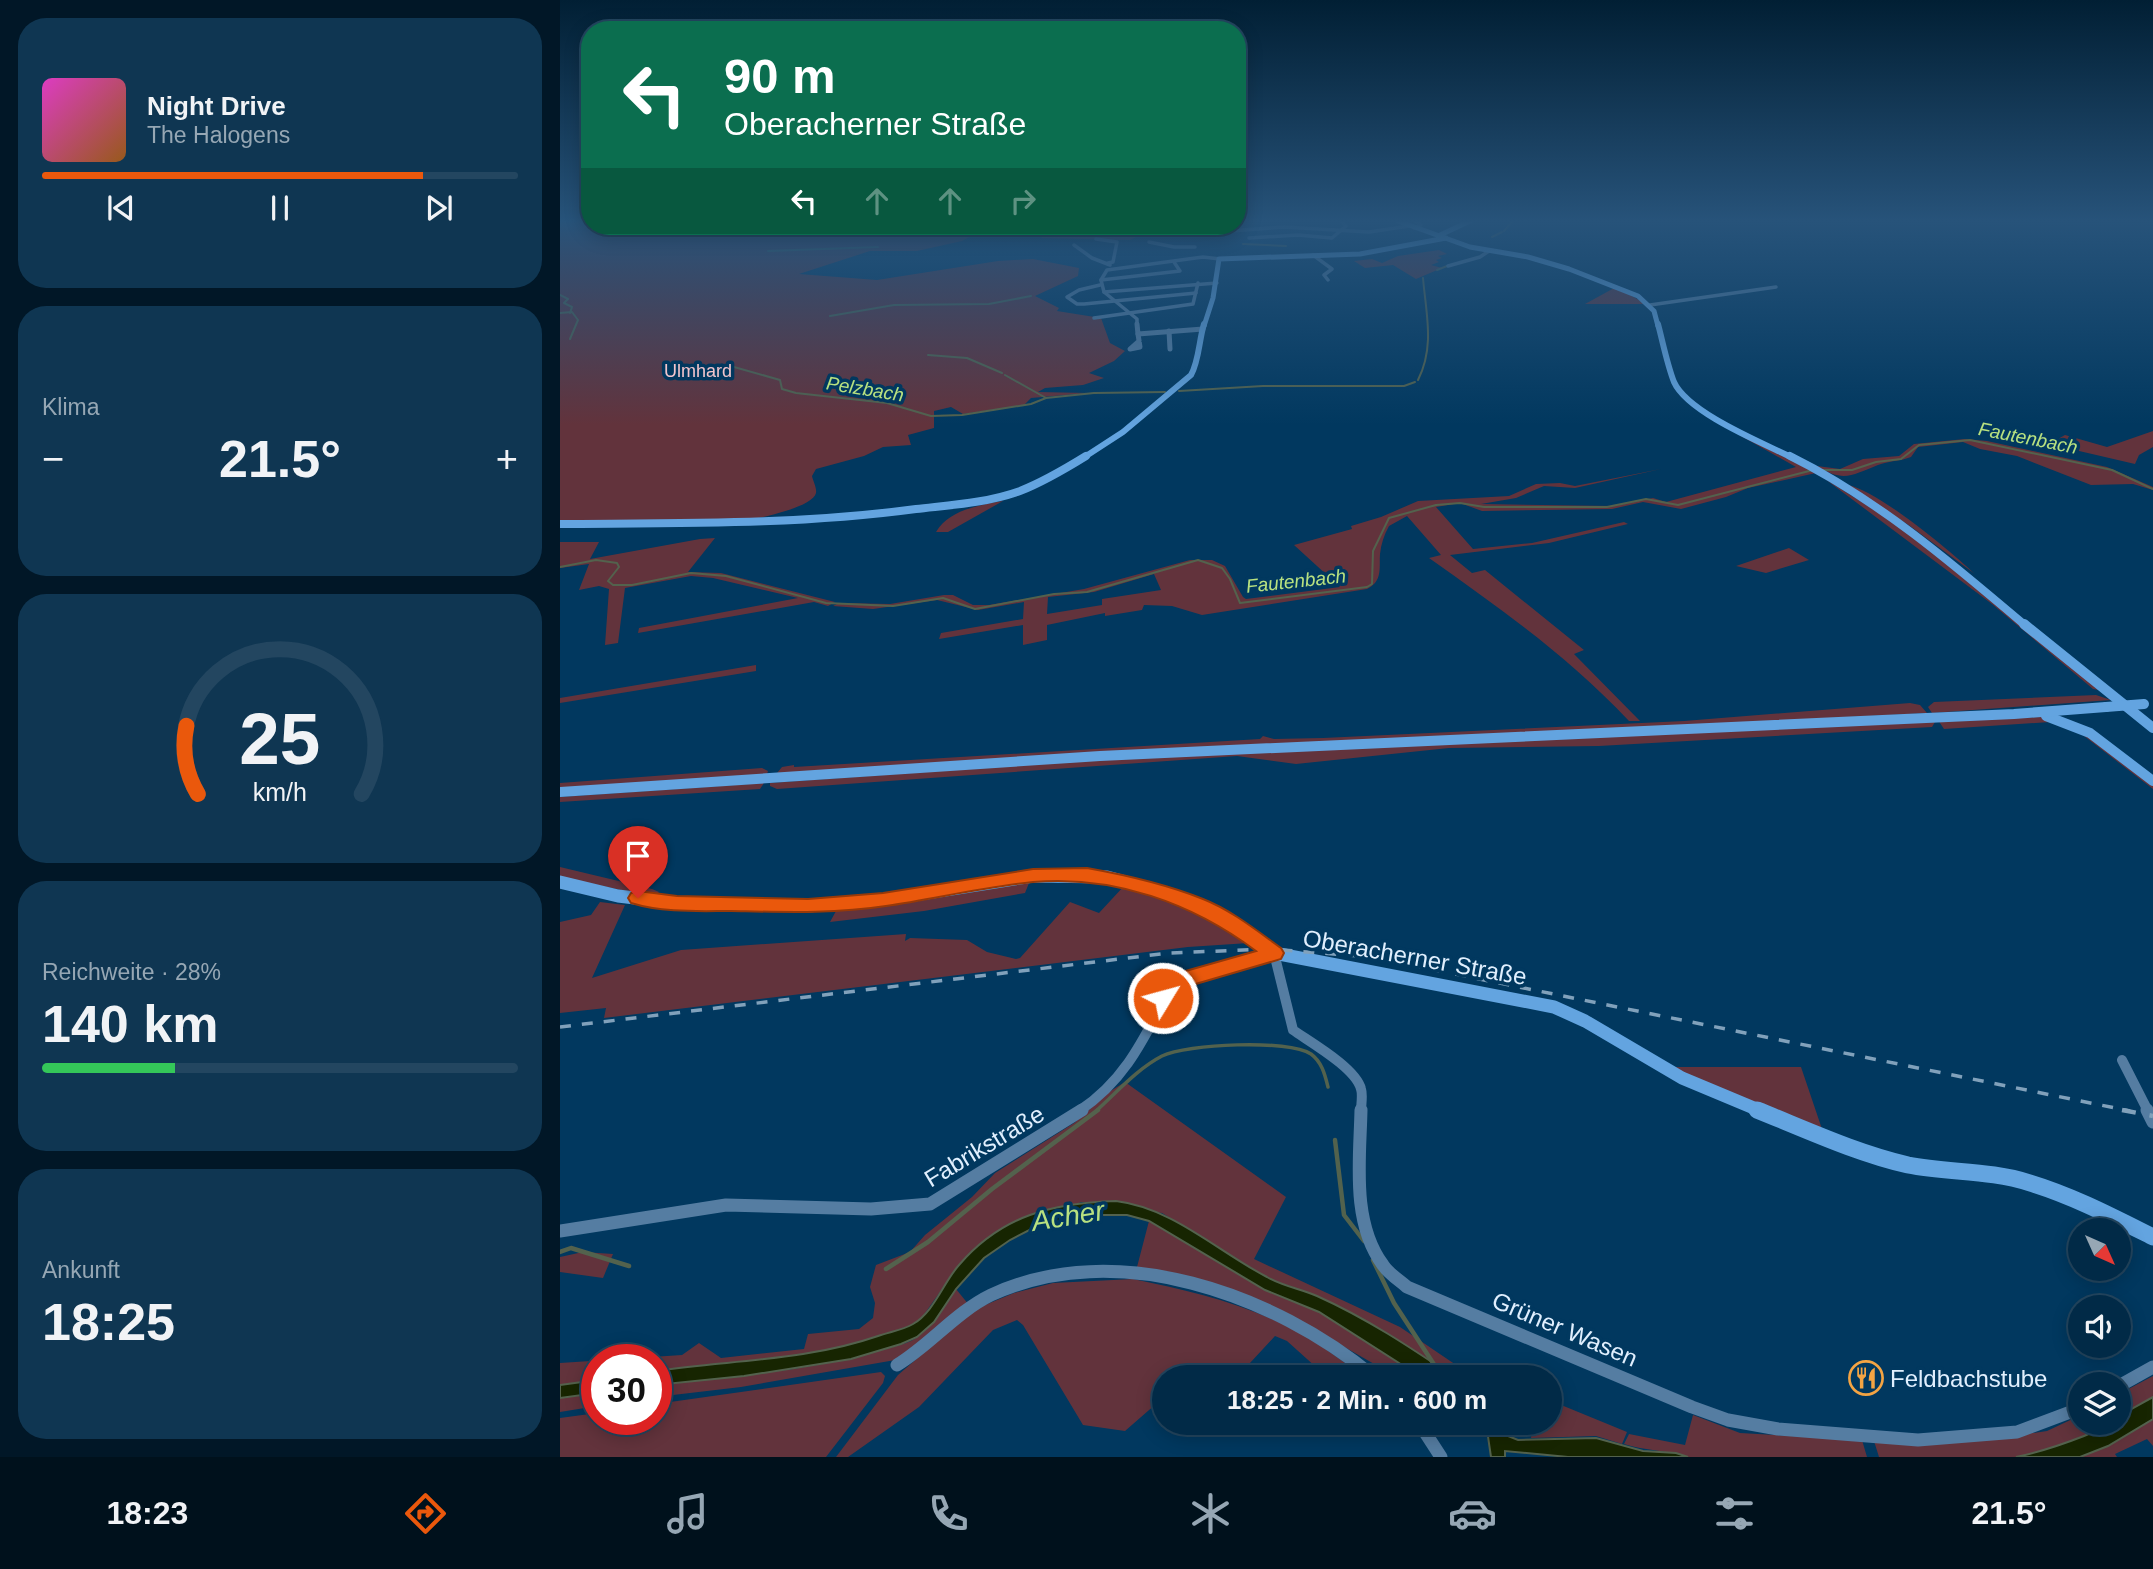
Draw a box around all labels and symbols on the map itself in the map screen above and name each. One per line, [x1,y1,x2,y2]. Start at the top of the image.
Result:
park label: Ulmhard [664,361,732,381]
water label: Pelzbach [825,373,905,405]
water label: Fautenbach [1977,418,2079,458]
water label: Fautenbach [1245,565,1347,597]
pin [608,826,668,898]
street label: Oberacherner Straße [1301,924,1529,990]
position arrow [1126,961,1200,1035]
street label: Fabrikstraße [919,1100,1049,1192]
water label: Acher [1027,1195,1108,1237]
north arrow [2068,1218,2132,1281]
street label: Grüner Wasen [1488,1286,1642,1372]
speed limit sign: 30 [581,1344,672,1435]
restaurant icon: Feldbachstube [1847,1359,1885,1397]
place label: Feldbachstube [1890,1365,2047,1392]

